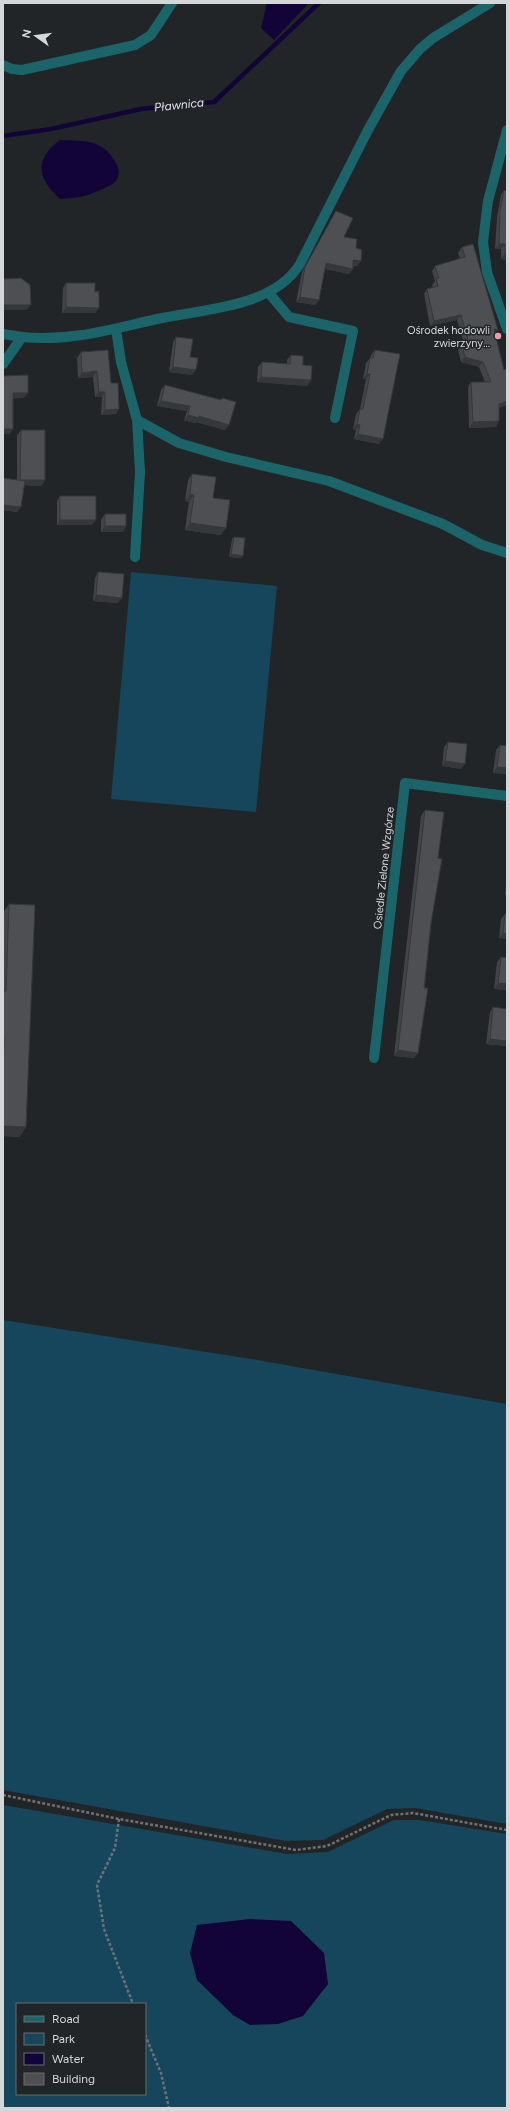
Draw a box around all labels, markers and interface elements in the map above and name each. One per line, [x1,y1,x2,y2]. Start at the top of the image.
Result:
north arrow [16,16,56,56]
text: N [19,28,34,39]
water label: Pławnica [153,95,205,115]
place label: Ośrodek hodowli zwierzyny... [407,324,490,350]
marker: Ośrodek hodowli zwierzyny... [493,331,503,341]
street label: Osiedle Zielone Wzgórze [371,806,397,930]
legend [16,2003,146,2095]
text: Road [52,2012,80,2026]
text: Park [52,2032,75,2046]
text: Water [52,2052,84,2066]
text: Building [52,2072,95,2086]

